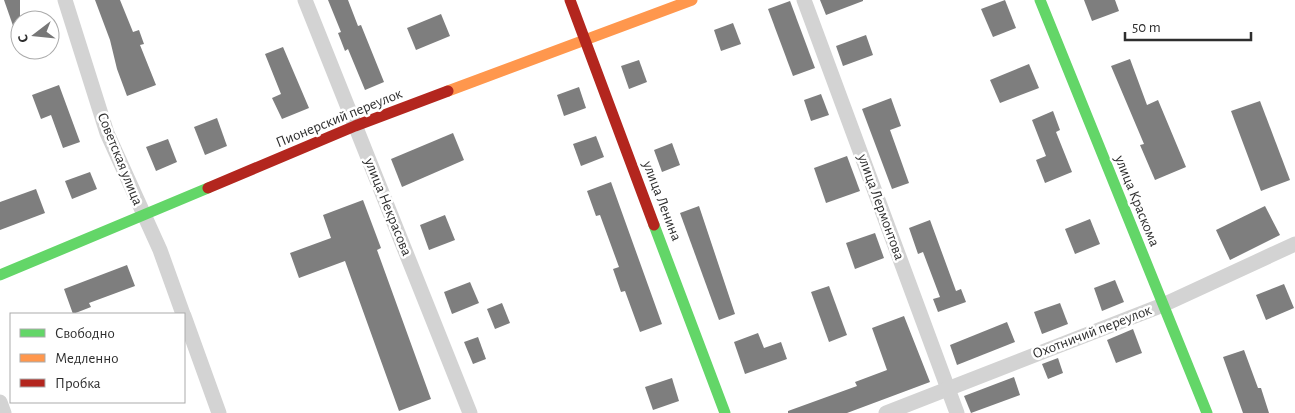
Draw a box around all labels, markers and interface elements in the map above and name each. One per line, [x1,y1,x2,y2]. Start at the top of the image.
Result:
north arrow [10,10,60,60]
scale bar [1125,10,1251,42]
text: 50 m [1132,20,1161,35]
text: С [16,32,31,44]
street label: Пионерский переулок [274,86,404,150]
street label: Советская улица [95,110,146,208]
street label: улица Лермонтова [855,151,907,262]
street label: улица Краскома [1112,152,1162,249]
street label: улица Некрасова [361,155,414,258]
street label: улица Ленина [640,158,684,243]
street label: Охотничий переулок [1030,302,1154,362]
legend [10,313,185,403]
text: Свободно [55,326,115,341]
text: Медленно [55,351,119,366]
text: Пробка [55,376,101,391]

